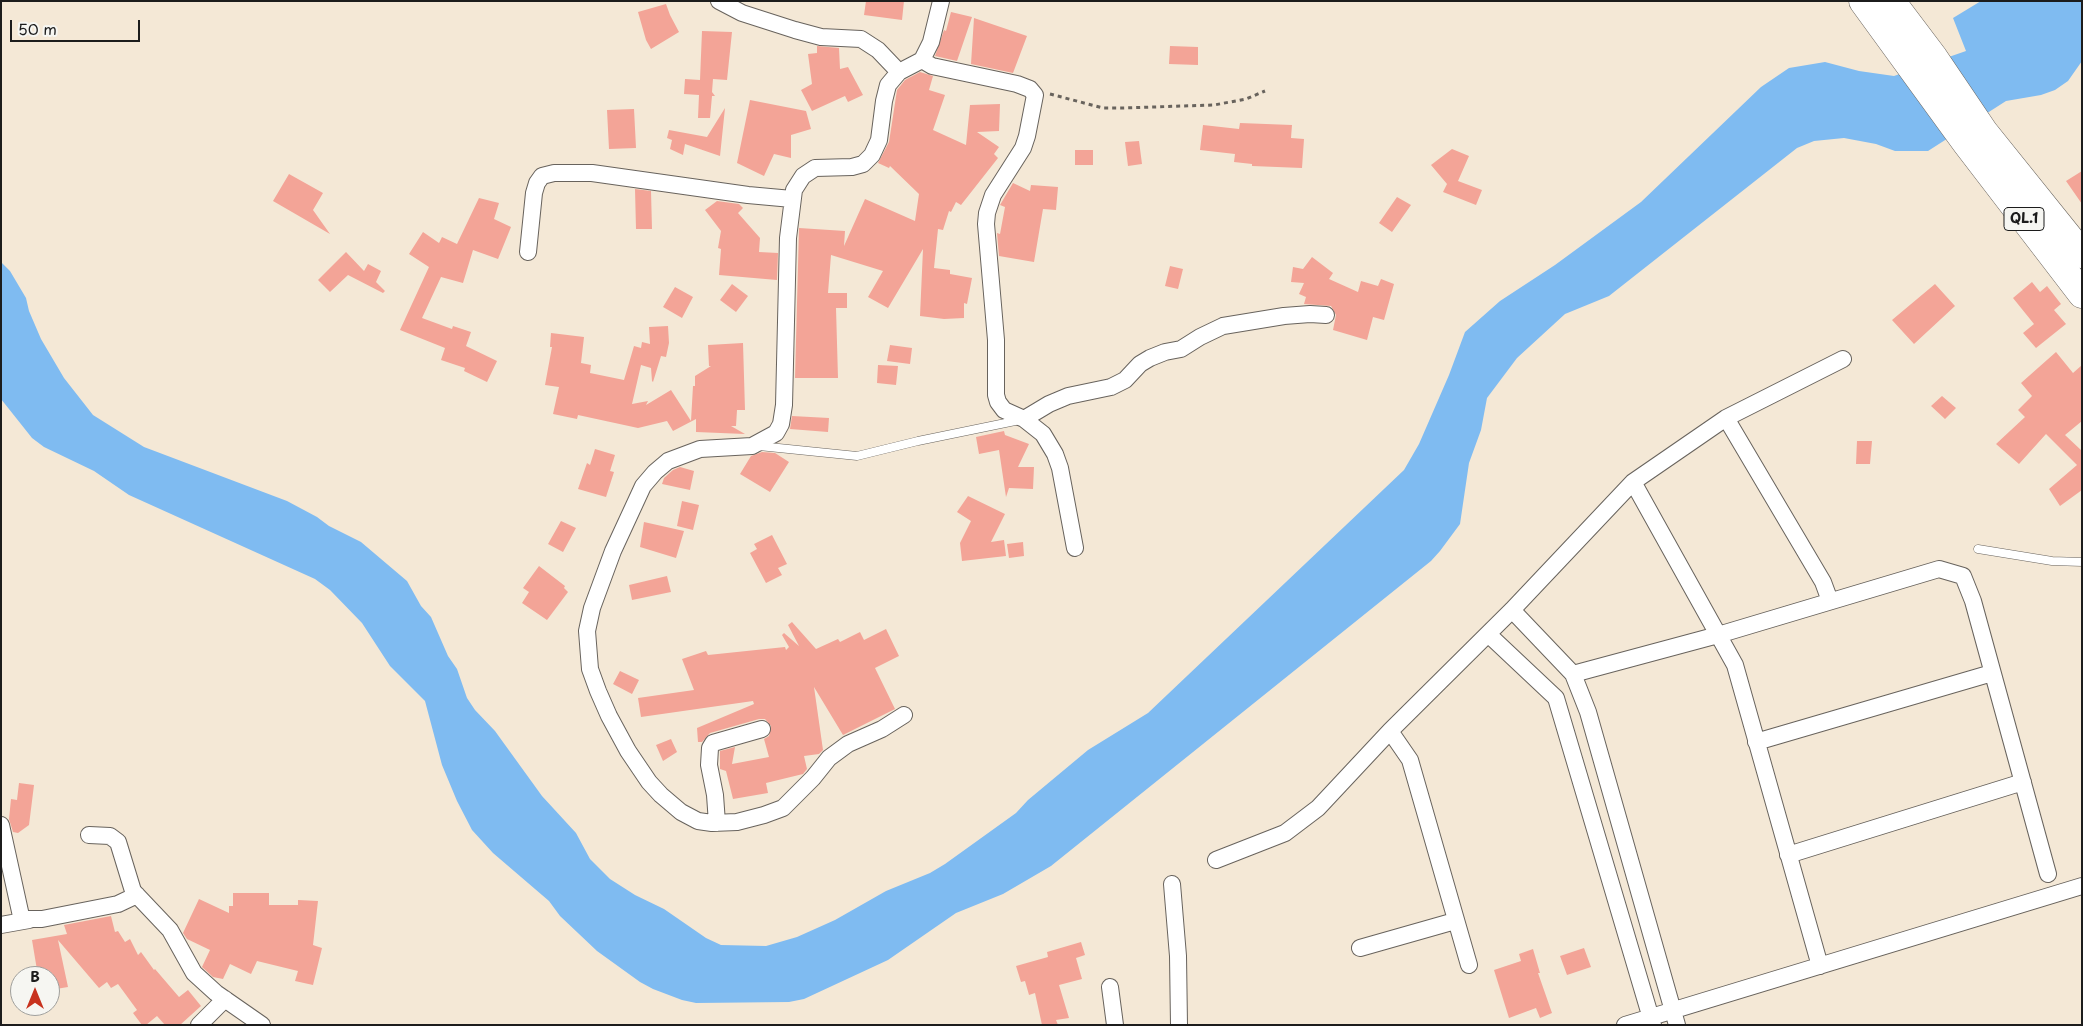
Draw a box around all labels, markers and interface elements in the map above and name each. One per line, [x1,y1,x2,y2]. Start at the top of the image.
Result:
scale bar [12,10,142,42]
text: 50 m [18,17,57,40]
road number: QL.1 [2004,208,2044,230]
north arrow [10,966,60,1016]
text: B [30,966,40,987]

